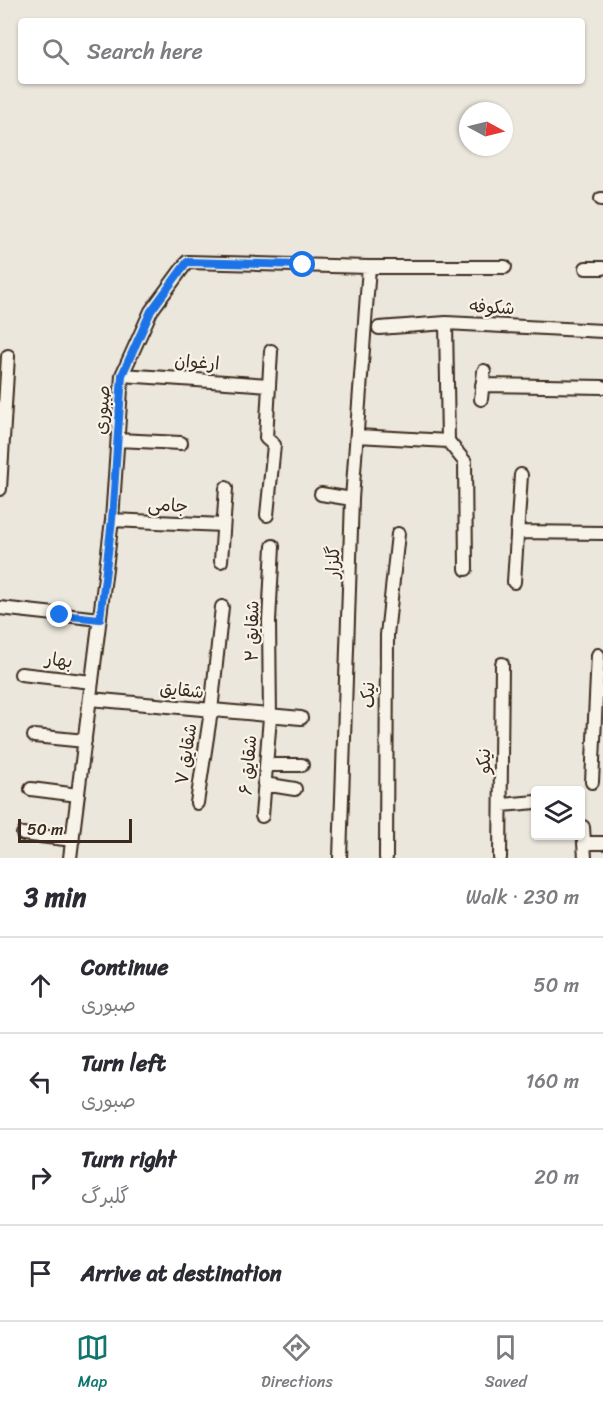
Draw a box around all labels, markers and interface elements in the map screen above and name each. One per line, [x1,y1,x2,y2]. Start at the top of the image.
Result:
search box [18,18,585,84]
text: Search here [87,32,203,71]
icon: search [39,35,72,68]
north arrow [459,102,513,156]
route start [289,251,315,277]
street label: شکوفه [468,290,516,324]
street label: ارغوان [173,344,221,380]
street label: صبوری [84,384,120,436]
street label: جامی [147,488,189,522]
street label: گلزار [316,545,350,581]
street label: شقایق ۲ [235,600,269,662]
route end [46,601,72,627]
street label: بهار [41,642,75,678]
street label: شقایق [158,672,206,708]
street label: نیک [352,681,384,709]
street label: شقایق ۷ [165,721,207,787]
street label: شقایق ۶ [229,734,267,796]
street label: نیکو [468,748,500,776]
map controls [531,786,585,840]
button: layers [531,786,585,840]
text: 50 m [27,815,63,844]
scale bar [18,816,132,844]
text: 3 min [24,874,86,920]
text: Walk · 230 m [466,880,579,915]
text: Continue [81,948,169,987]
text: 50 m [534,968,579,1003]
icon: ahead [24,969,57,1002]
text: صبوری [81,987,136,1022]
text: Turn left [81,1044,166,1083]
text: 160 m [526,1064,579,1099]
icon: left [24,1065,57,1098]
text: صبوری [81,1083,136,1118]
text: Turn right [81,1140,176,1179]
text: 20 m [534,1160,579,1195]
icon: right [24,1161,57,1194]
text: گلبرگ [81,1179,129,1214]
text: Arrive at destination [81,1254,282,1293]
icon: arrive [24,1257,57,1290]
tab: Map [76,1331,109,1396]
tab: Directions [261,1331,333,1396]
tab: Saved [485,1331,527,1396]

